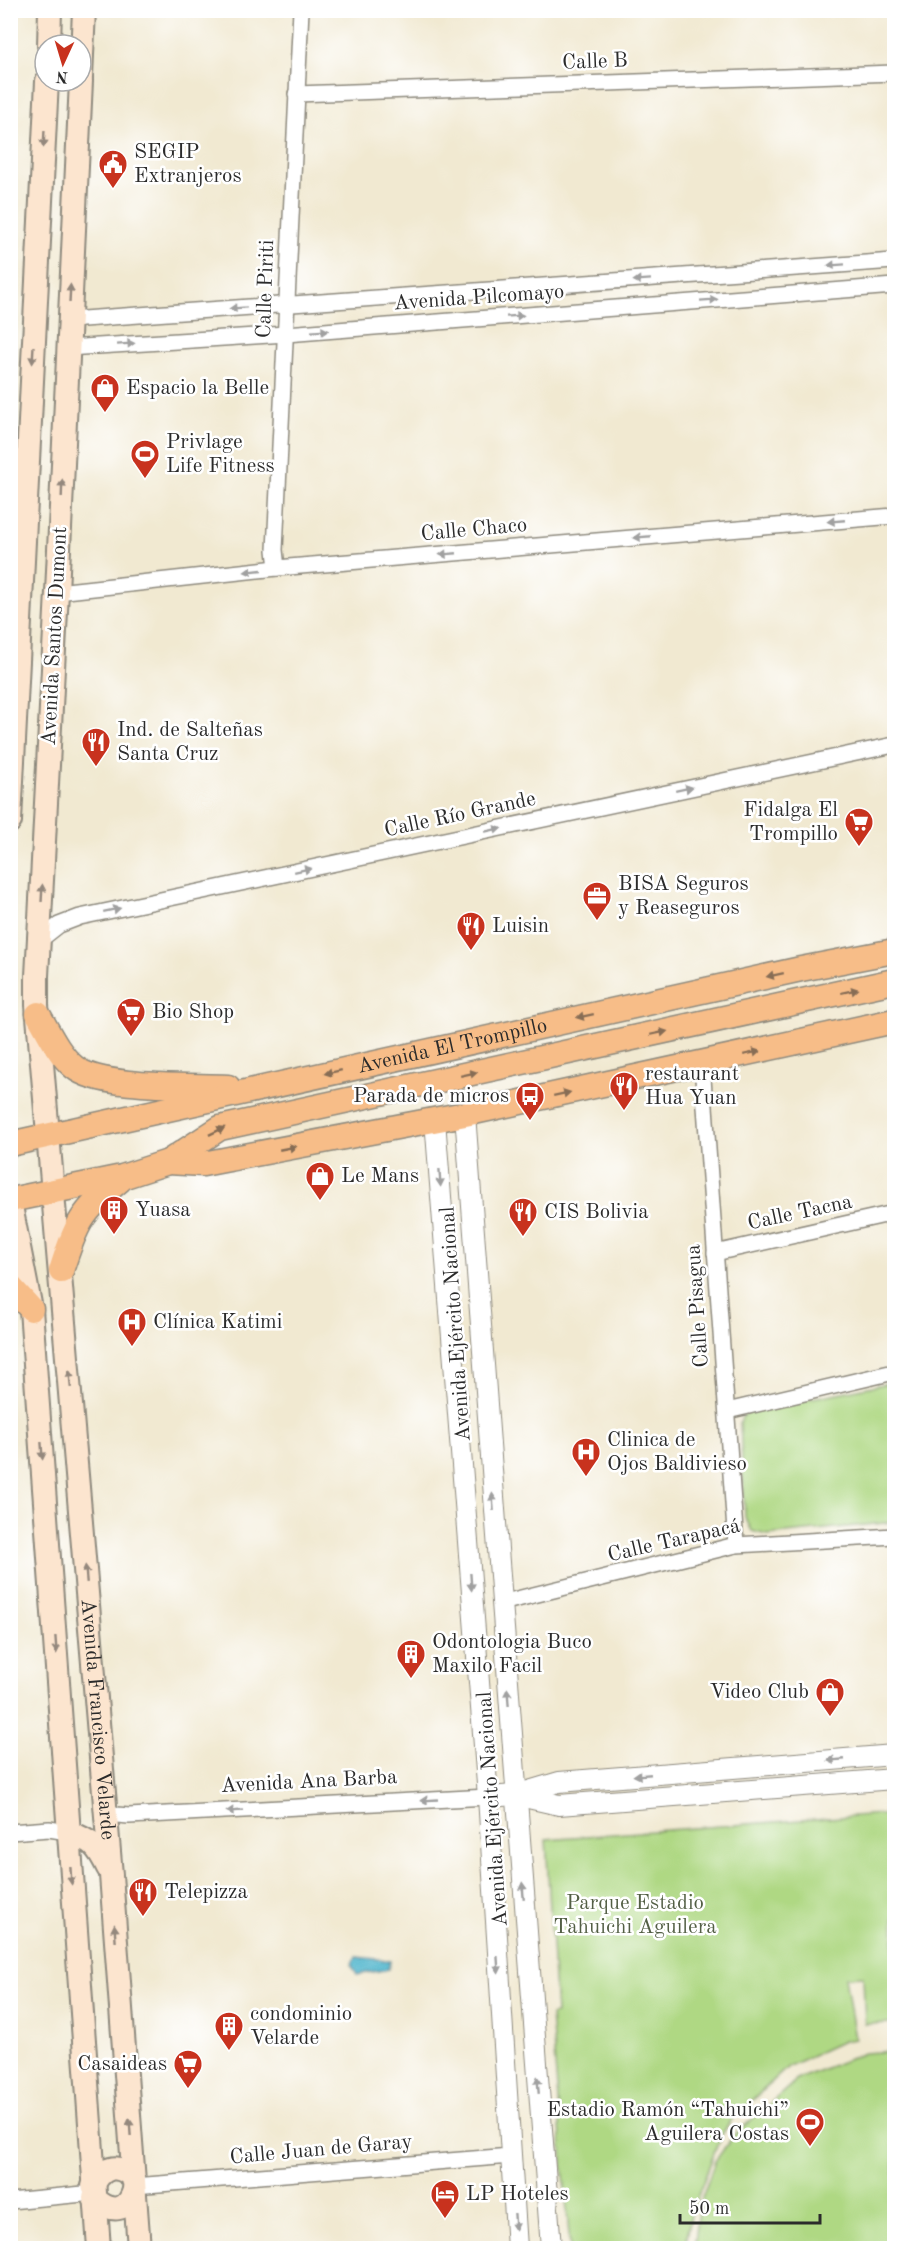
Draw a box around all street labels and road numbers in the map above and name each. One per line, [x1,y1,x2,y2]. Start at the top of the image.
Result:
street label: Calle B [562,50,628,74]
street label: Calle Piriti [254,239,278,339]
street label: Avenida Pilcomayo [393,282,565,314]
street label: Calle Chaco [420,515,528,545]
street label: Avenida Santos Dumont [39,526,71,746]
street label: Calle Río Grande [382,789,538,841]
street label: Avenida El Trompillo [355,1015,549,1077]
street label: Calle Tacna [746,1192,854,1234]
street label: Avenida Ejército Nacional [437,1205,475,1442]
street label: Calle Pisagua [683,1244,713,1368]
street label: Calle Tarapacá [606,1516,742,1566]
street label: Avenida Francisco Velarde [77,1598,118,1841]
street label: Avenida Ejército Nacional [474,1690,512,1927]
street label: Avenida Ana Barba [220,1767,398,1797]
street label: Calle Juan de Garay [229,2132,413,2168]

